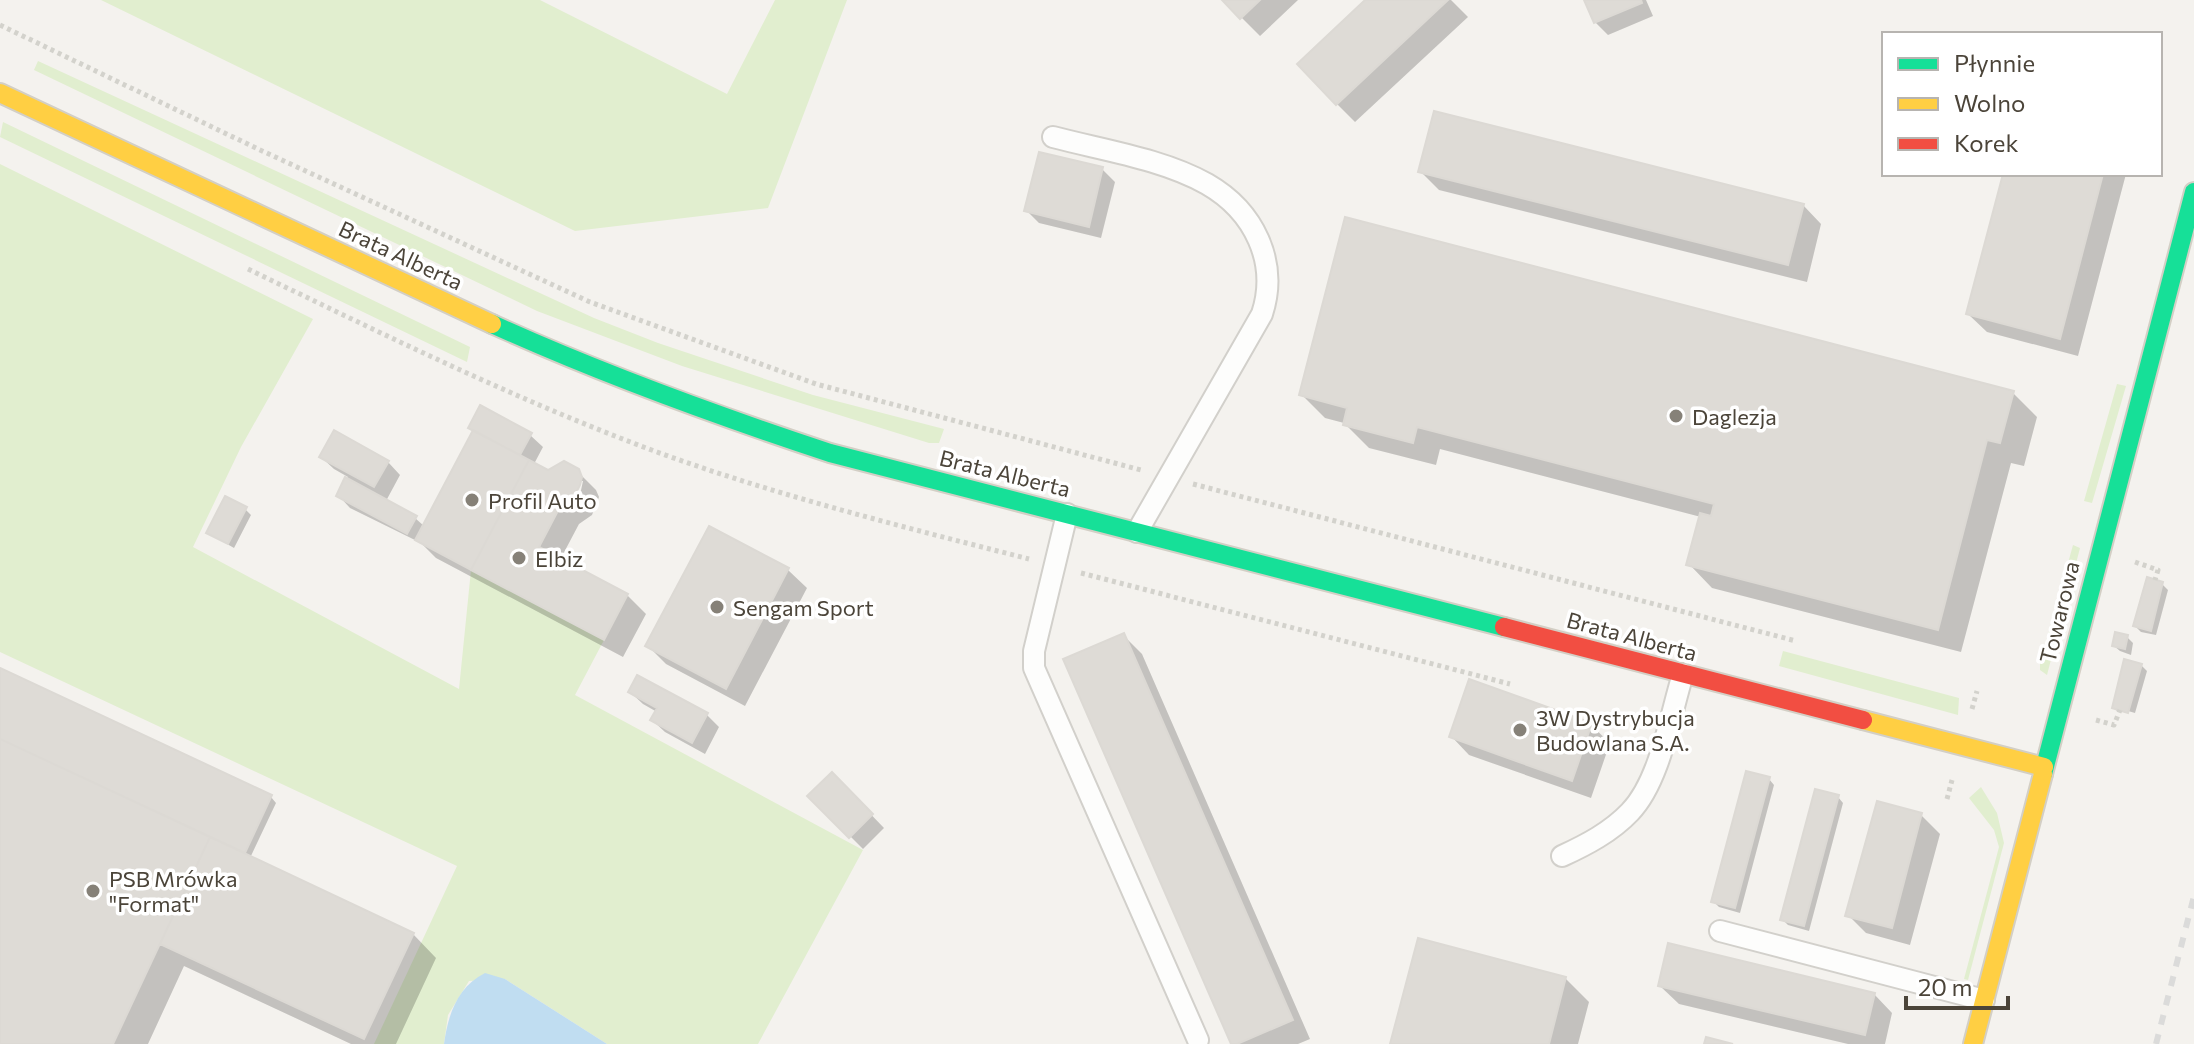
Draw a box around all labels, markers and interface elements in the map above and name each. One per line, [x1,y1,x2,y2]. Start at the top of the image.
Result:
legend [1882,32,2162,176]
text: Płynnie [1954,48,2035,77]
text: Wolno [1954,88,2025,117]
text: Korek [1954,128,2018,157]
street label: Brata Alberta [335,215,467,295]
place label: Daglezja [1692,403,1777,430]
marker: Daglezja [1667,407,1685,425]
street label: Brata Alberta [937,444,1073,502]
place label: Profil Auto [488,487,597,514]
marker: Profil Auto [463,491,481,509]
place label: Elbiz [535,545,583,572]
marker: Elbiz [510,549,528,567]
street label: Towarowa [2033,558,2085,666]
place label: Sengam Sport [733,594,874,621]
marker: Sengam Sport [708,598,726,616]
street label: Brata Alberta [1564,606,1700,666]
place label: 3W Dystrybucja Budowlana S.A. [1536,704,1695,756]
marker: 3W Dystrybucja Budowlana S.A. [1511,721,1529,739]
place label: PSB Mrówka "Format" [109,865,237,917]
marker: PSB Mrówka "Format" [84,882,102,900]
scale bar [1906,960,2008,1010]
text: 20 m [1918,972,1972,1001]

